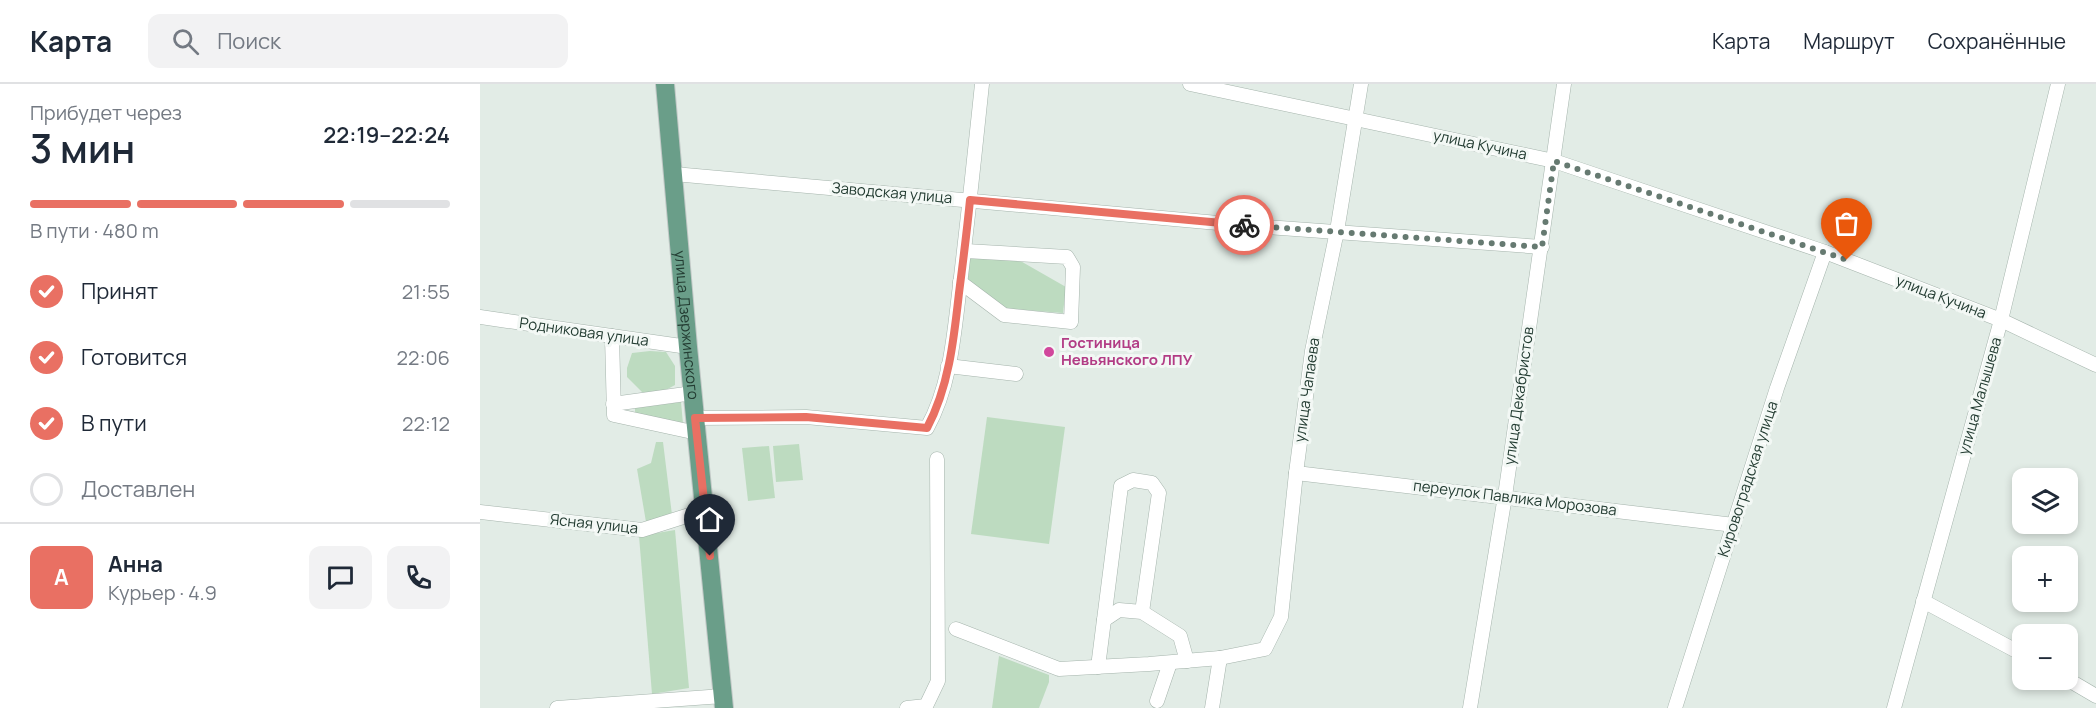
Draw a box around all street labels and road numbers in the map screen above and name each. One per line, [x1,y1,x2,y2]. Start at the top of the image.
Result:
street label: улица Кучина [1431,124,1529,165]
street label: Заводская улица [831,177,953,208]
street label: улица Дзержинского [670,250,704,401]
street label: улица Кучина [1893,270,1989,323]
street label: Родниковая улица [518,312,650,351]
street label: улица Декабристов [1498,325,1539,467]
street label: улица Малышева [1953,335,2006,457]
street label: улица Чапаева [1289,336,1324,444]
street label: Кировоградская улица [1712,398,1783,560]
street label: переулок Павлика Морозова [1412,475,1618,520]
street label: Ясная улица [549,508,639,539]

